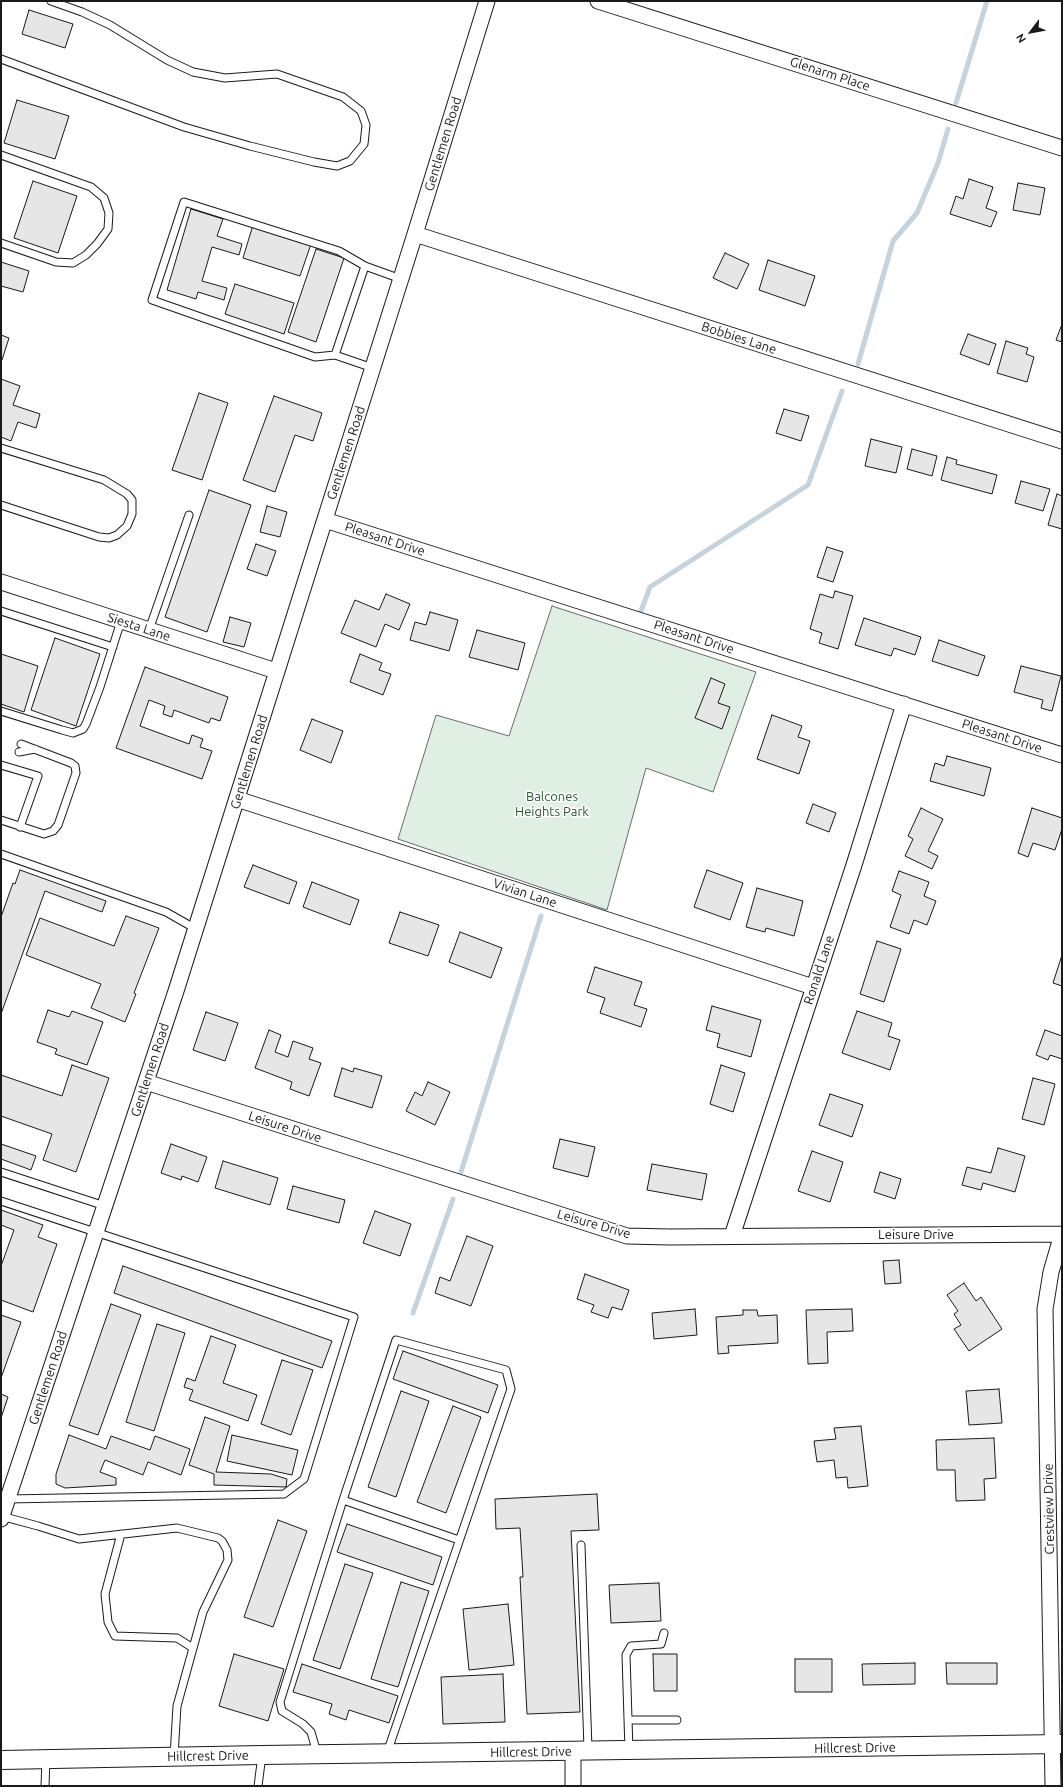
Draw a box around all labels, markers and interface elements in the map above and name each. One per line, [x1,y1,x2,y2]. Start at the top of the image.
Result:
north arrow [1011,12,1051,52]
text: N [1014,32,1028,45]
street label: Glenarm Place [788,54,872,94]
street label: Gentlemen Road [421,95,465,193]
street label: Bobbies Lane [700,319,778,357]
street label: Gentlemen Road [323,404,369,502]
street label: Pleasant Drive [343,519,427,559]
street label: Siesta Lane [105,609,173,645]
street label: Pleasant Drive [652,617,736,657]
street label: Gentlemen Road [227,713,271,811]
street label: Pleasant Drive [960,716,1044,756]
park label: Balcones Heights Park [515,789,589,820]
street label: Vivian Lane [491,875,559,911]
street label: Ronald Lane [801,934,837,1006]
street label: Gentlemen Road [127,1021,173,1119]
street label: Leisure Drive [247,1108,323,1146]
street label: Leisure Drive [555,1206,633,1242]
street label: Leisure Drive [878,1227,954,1243]
street label: Gentlemen Road [25,1329,71,1427]
street label: Crestview Drive [1040,1463,1058,1555]
street label: Hillcrest Drive [814,1739,896,1757]
street label: Hillcrest Drive [490,1743,572,1761]
street label: Hillcrest Drive [167,1747,249,1765]

